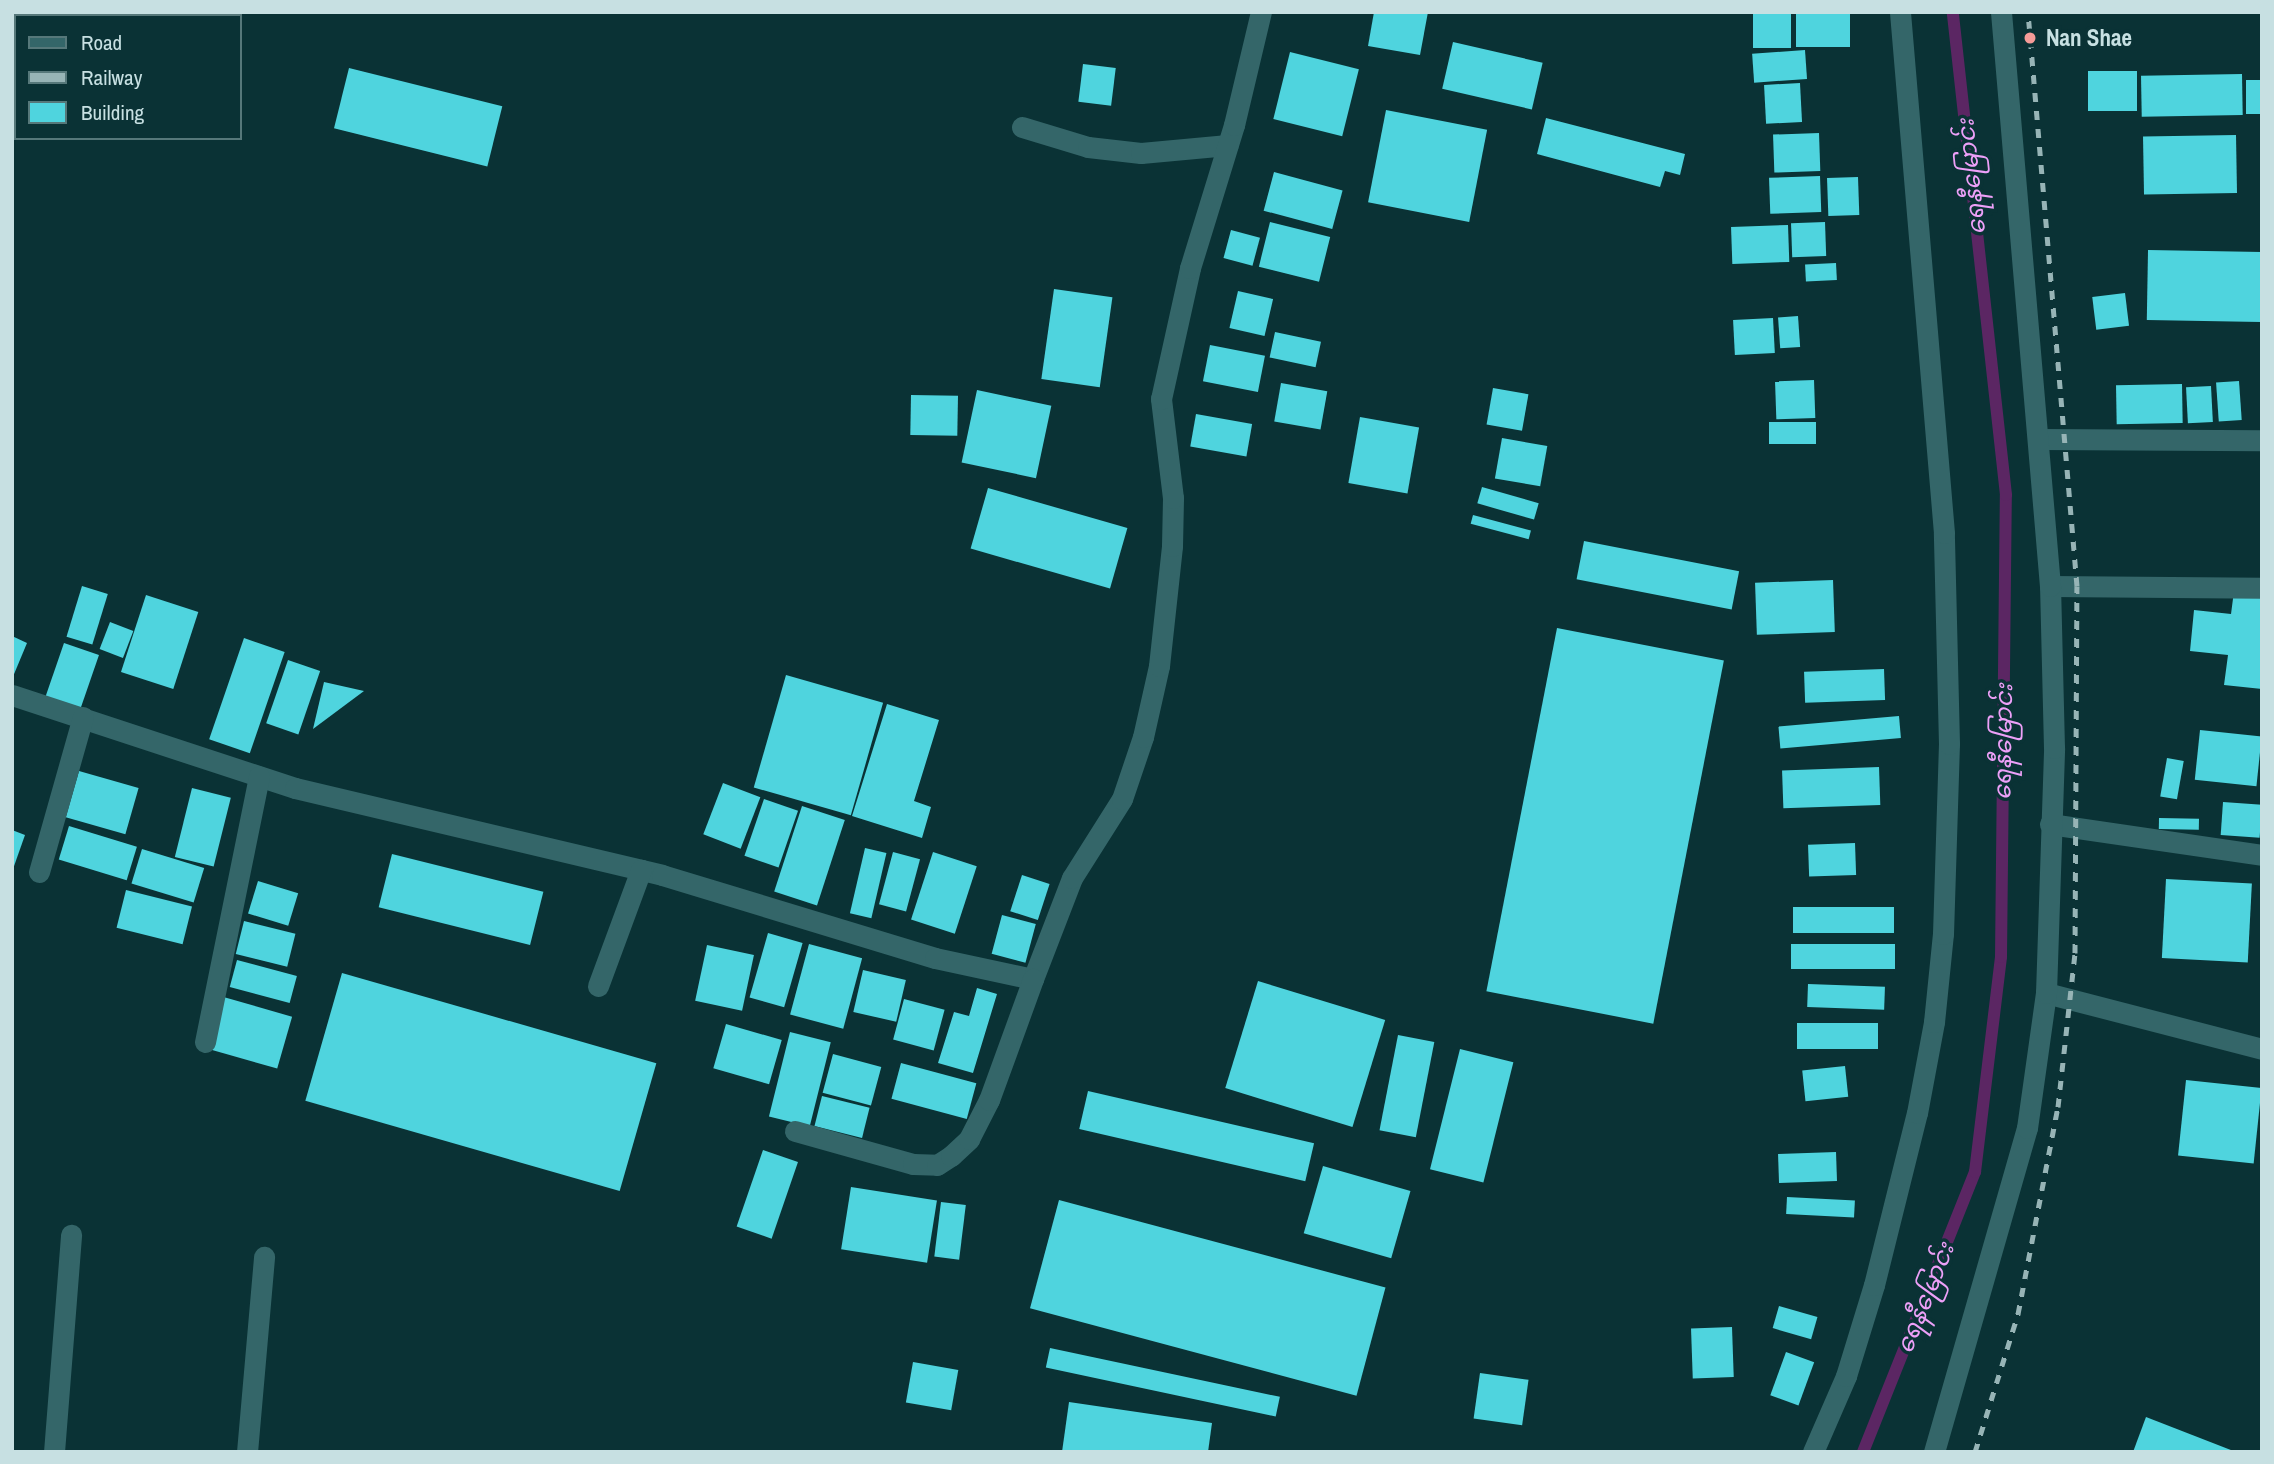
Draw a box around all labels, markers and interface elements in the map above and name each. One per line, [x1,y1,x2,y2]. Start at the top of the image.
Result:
legend [14,14,242,140]
place label: Nan Shae [2046,24,2132,52]
text: Road [81,28,122,57]
marker: Nan Shae [2020,28,2040,48]
text: Railway [81,63,142,92]
text: Building [81,98,144,127]
water label: ရေနီမြောင်း [1951,118,1991,236]
water label: ရေနီမြောင်း [1988,684,2018,800]
water label: ရေနီမြောင်း [1890,1239,1960,1357]

